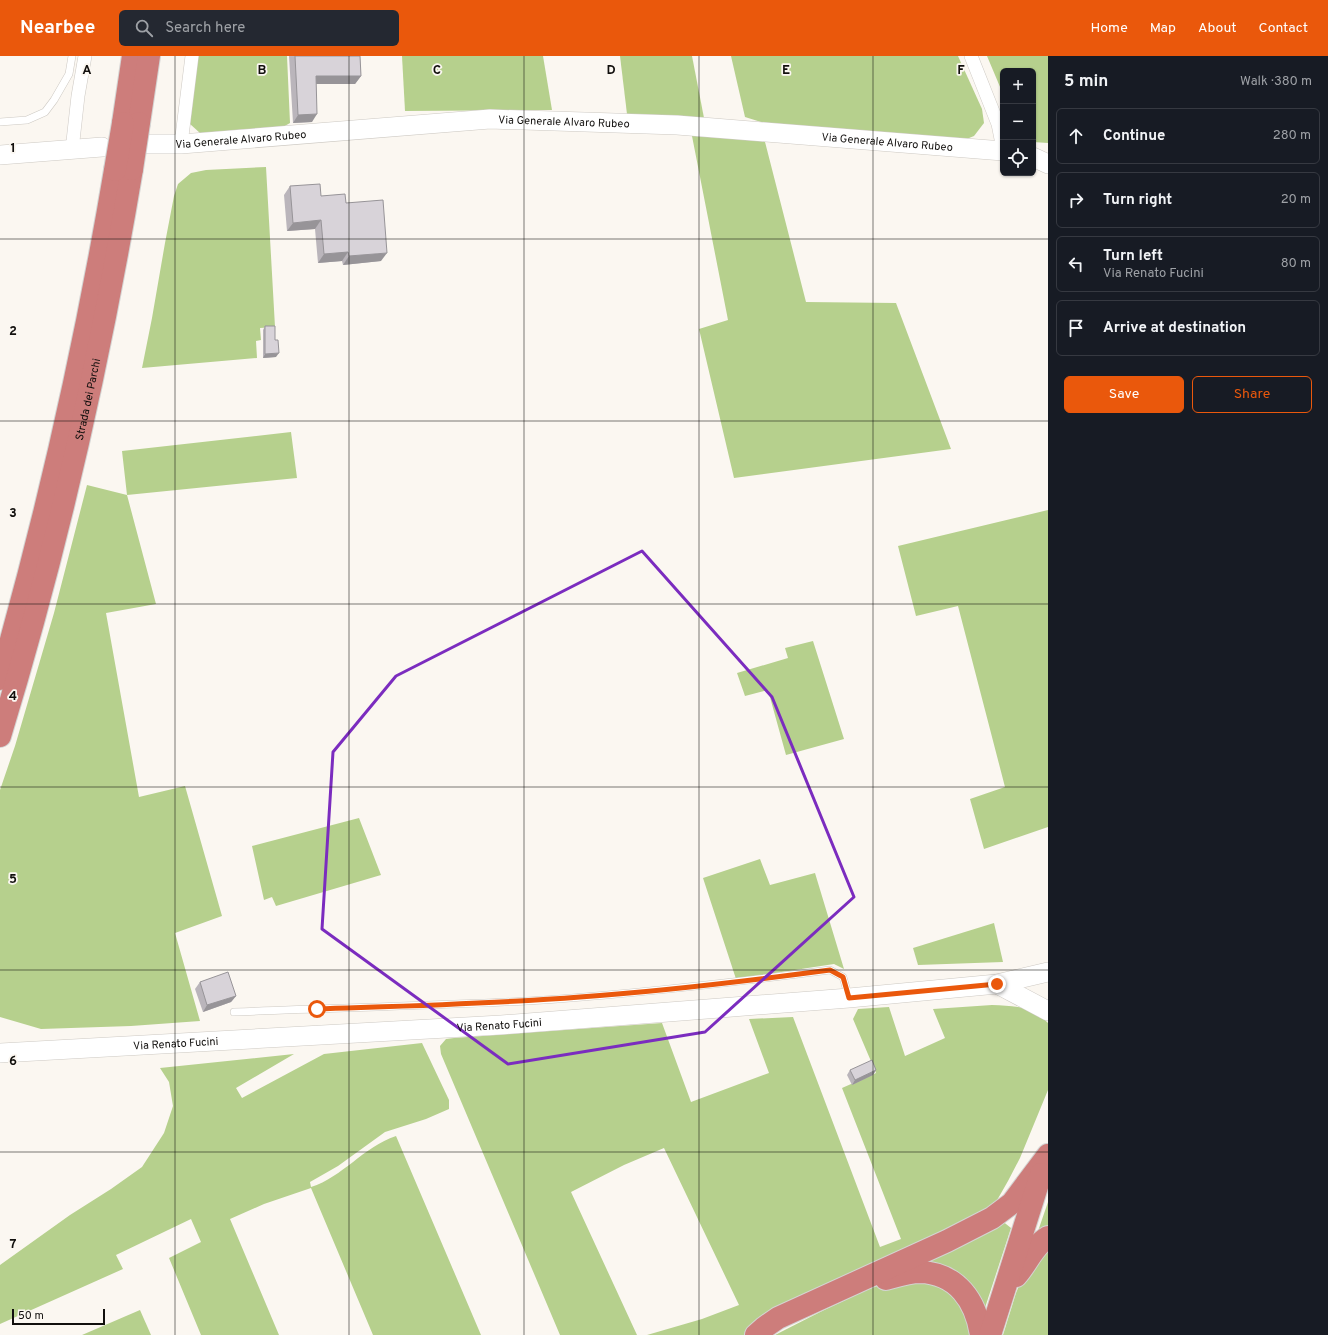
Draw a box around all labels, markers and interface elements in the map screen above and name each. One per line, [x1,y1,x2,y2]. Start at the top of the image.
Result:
search box [119,10,399,46]
text: Nearbee [20,16,95,40]
icon: search [133,17,155,39]
text: Search here [165,19,245,38]
text: Home [1091,20,1128,37]
text: Map [1150,20,1176,37]
text: About [1198,20,1237,37]
text: Contact [1259,20,1308,37]
text: A [82,63,92,79]
text: B [258,63,267,79]
text: C [433,63,441,79]
text: D [606,63,616,79]
text: E [782,63,790,79]
text: F [957,63,965,79]
map controls [1000,68,1036,176]
button: + [1000,68,1036,104]
text: 5 min [1064,71,1108,93]
text: Walk · 380 m [1240,74,1312,90]
button: − [1000,104,1036,140]
street label: Via Generale Alvaro Rubeo [498,113,630,131]
icon: ahead [1065,125,1087,147]
text: Continue [1103,127,1165,146]
street label: Via Generale Alvaro Rubeo [175,128,307,152]
text: 280 m [1273,128,1311,144]
street label: Via Generale Alvaro Rubeo [821,131,953,155]
button: locate [1000,140,1036,176]
text: 1 [10,141,16,157]
icon: right [1065,189,1087,211]
text: Turn right [1103,191,1172,210]
text: 20 m [1281,192,1311,208]
text: Turn left [1103,247,1163,266]
icon: left [1065,253,1087,275]
text: 80 m [1281,256,1311,272]
text: Via Renato Fucini [1103,266,1204,282]
icon: arrive [1065,317,1087,339]
text: Arrive at destination [1103,319,1246,338]
text: 2 [9,324,17,340]
street label: Strada dei Parchi [73,357,104,442]
button: Save [1064,376,1184,413]
button: Share [1192,376,1312,413]
text: 3 [9,506,17,522]
text: 4 [9,689,17,705]
text: 5 [9,872,17,888]
route end [988,975,1006,993]
route start [308,1000,326,1018]
street label: Via Renato Fucini [456,1016,542,1035]
street label: Via Renato Fucini [133,1035,219,1054]
text: 6 [9,1054,17,1070]
text: 7 [10,1237,17,1253]
scale bar [12,1307,105,1326]
text: 50 m [18,1309,44,1323]

